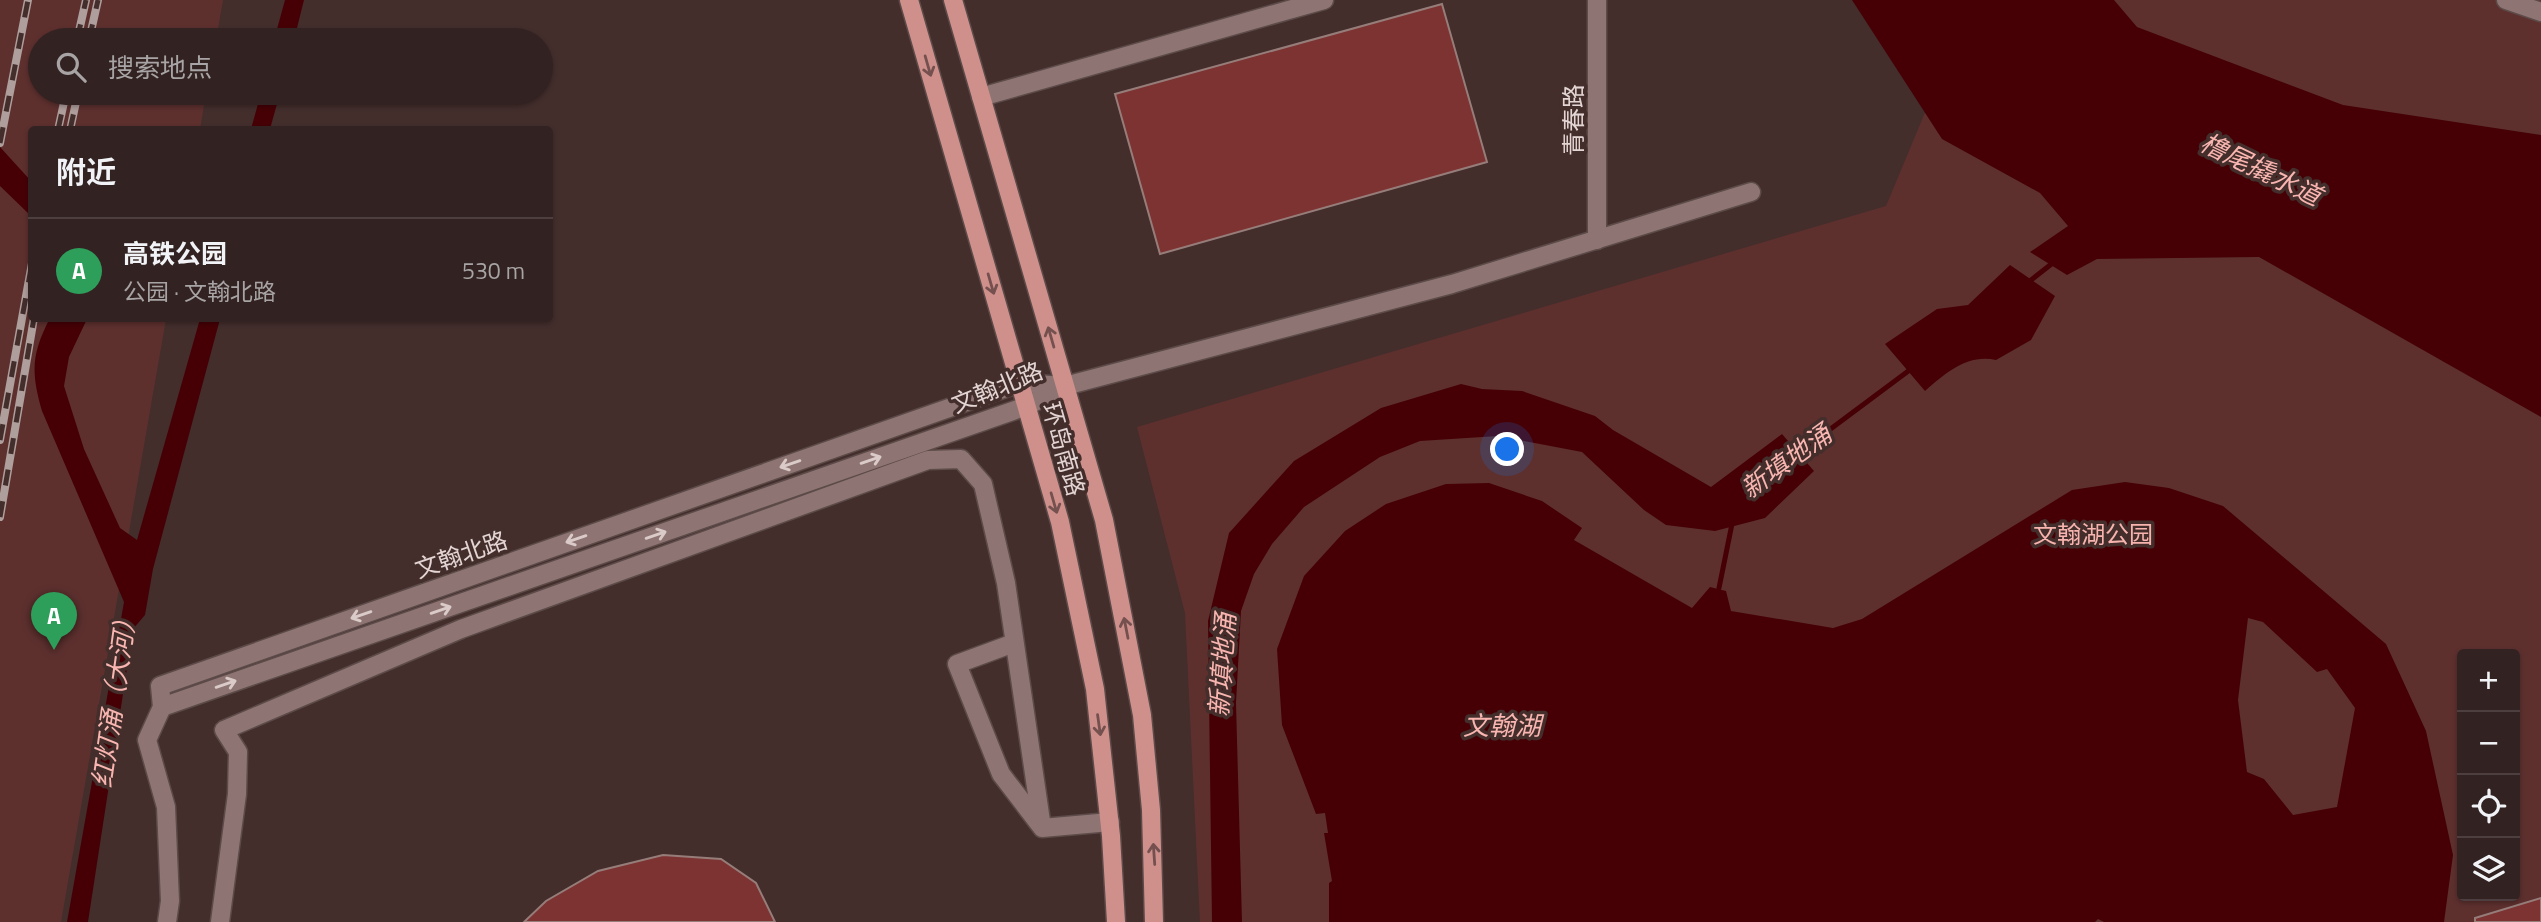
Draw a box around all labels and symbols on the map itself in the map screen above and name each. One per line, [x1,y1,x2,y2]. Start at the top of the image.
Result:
one-way arrow [922,54,935,76]
street label: 青春路 [1555,84,1591,156]
water label: 橹尾撬水道 [2194,123,2332,217]
one-way arrow [986,273,999,295]
one-way arrow [1043,326,1056,348]
street label: 文翰北路 [946,352,1048,422]
street label: 环岛南路 [1033,398,1095,500]
water label: 新填地涌 [1732,413,1842,507]
your location [1490,432,1524,466]
one-way arrow [860,453,882,465]
one-way arrow [780,458,802,471]
one-way arrow [1048,491,1061,513]
park label: 文翰湖公园 [2033,516,2153,552]
street label: 文翰北路 [410,521,512,587]
one-way arrow [645,528,667,540]
one-way arrow [565,534,587,546]
pin: A [31,592,77,650]
one-way arrow [430,603,452,615]
water label: 红灯涌（大河） [82,604,146,790]
water label: 新填地涌 [1199,609,1245,718]
one-way arrow [351,610,373,622]
one-way arrow [1119,617,1133,640]
one-way arrow [215,677,237,689]
water label: 文翰湖 [1463,706,1545,745]
one-way arrow [1093,714,1106,736]
one-way arrow [1147,843,1160,866]

